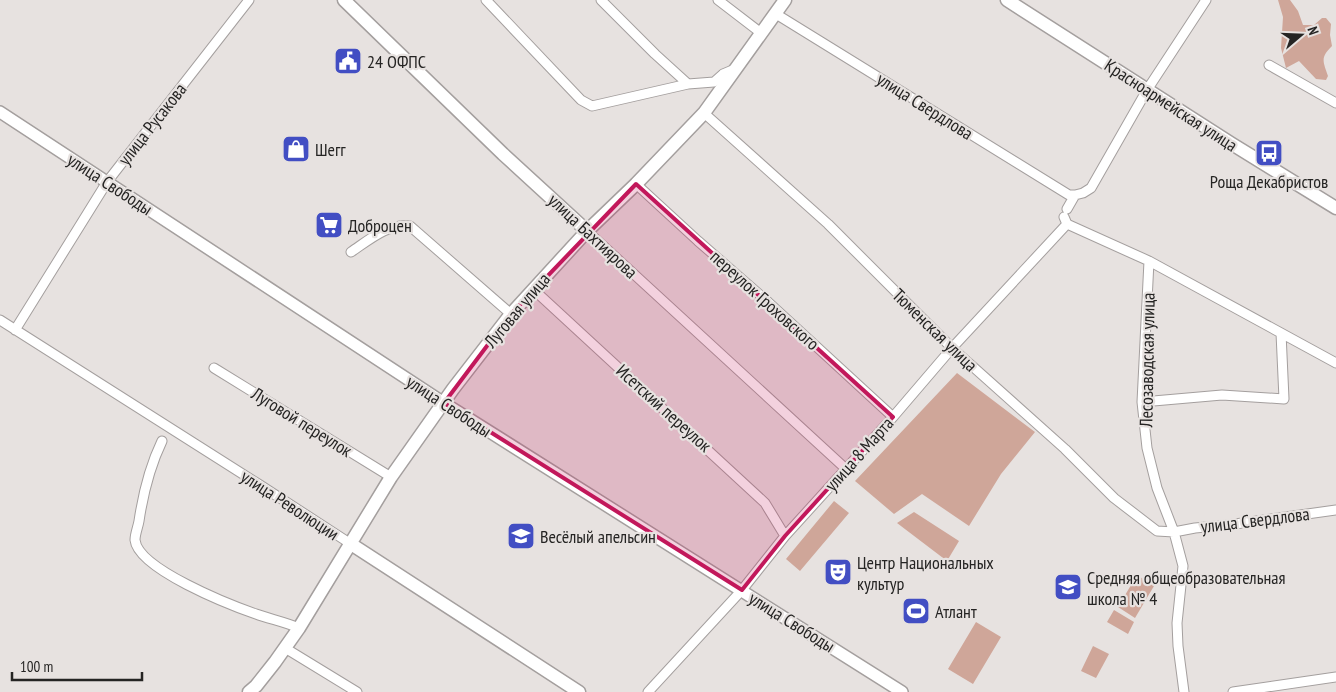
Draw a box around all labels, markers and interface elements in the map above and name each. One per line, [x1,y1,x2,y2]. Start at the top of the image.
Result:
north arrow [1276,10,1326,60]
text: N [1304,24,1323,37]
public building icon: 24 ОФПС [333,46,363,76]
place label: 24 ОФПС [367,50,426,73]
street label: Красноармейская улица [1100,53,1242,157]
street label: улица Свердлова [873,67,977,145]
street label: улица Русакова [113,78,191,170]
shop icon: Шегг [281,134,311,164]
place label: Шегг [315,138,346,161]
bus stop icon: Роща Декабристов [1254,138,1284,168]
street label: улица Свободы [63,148,157,220]
place label: Роща Декабристов [1210,170,1328,193]
street label: улица Бахтиярова [543,189,643,283]
supermarket icon: Доброцен [314,210,344,240]
place label: Доброцен [348,214,412,237]
street label: переулок Гроховского [706,245,824,355]
street label: Луговая улица [478,268,555,353]
street label: Тюменская улица [888,284,982,376]
street label: Лесозаводская улица [1134,292,1160,429]
street label: Исетский переулок [611,359,717,457]
street label: улица Свободы [402,370,496,442]
street label: Луговой переулок [247,381,357,462]
street label: улица 8 Марта [820,412,898,496]
street label: улица Революции [237,465,343,545]
street label: улица Свердлова [1199,502,1311,538]
school or university icon: Весёлый апельсин [506,521,536,551]
place label: Весёлый апельсин [540,525,656,548]
place label: Центр Национальных культур [857,551,994,595]
theatre icon: Центр Национальных культур [823,557,853,587]
place label: Средняя общеобразовательная школа № 4 [1087,566,1285,610]
school or university icon: Средняя общеобразовательная школа № 4 [1053,572,1083,602]
street label: улица Свободы [745,587,839,657]
sports icon: Атлант [901,596,931,626]
place label: Атлант [935,600,977,623]
scale bar [12,650,142,682]
text: 100 m [20,657,53,676]

